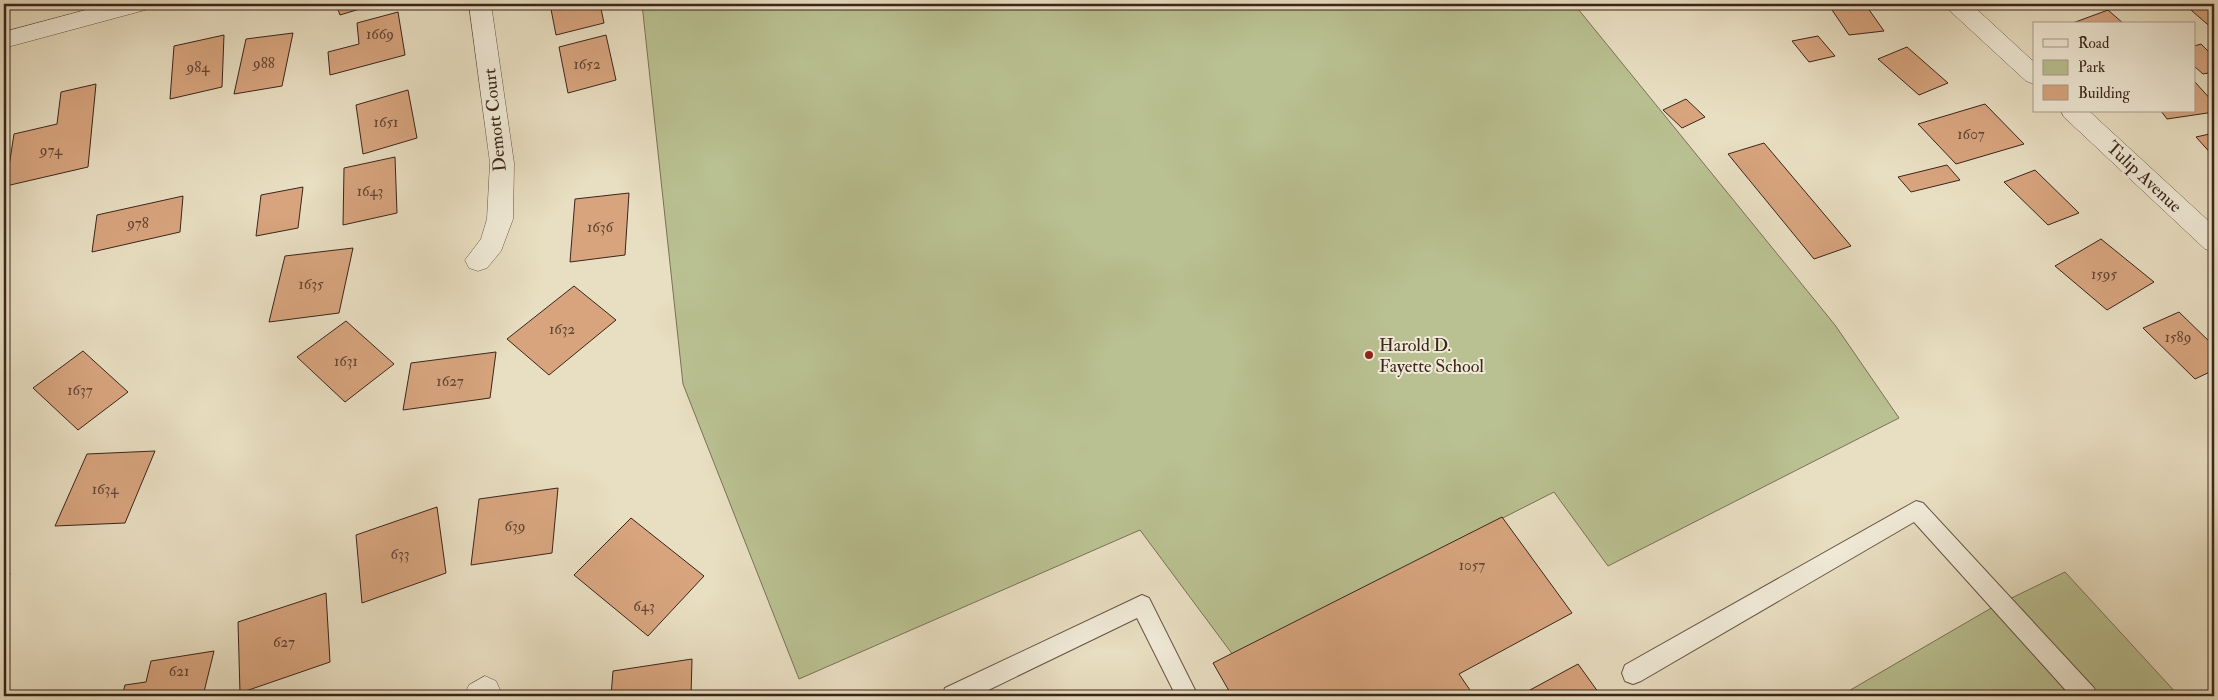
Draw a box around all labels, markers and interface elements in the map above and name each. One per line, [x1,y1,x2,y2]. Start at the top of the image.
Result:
legend [2033,22,2196,112]
house number: 1669 [366,25,394,44]
text: Road [2078,34,2110,53]
house number: 988 [252,54,275,73]
house number: 1652 [574,55,601,74]
house number: 984 [186,58,210,77]
text: Park [2078,58,2105,77]
street label: Demott Court [478,67,512,173]
text: Building [2078,84,2130,103]
house number: 1651 [374,113,398,132]
house number: 1607 [1957,125,1985,144]
street label: Tulip Avenue [2101,136,2187,218]
house number: 974 [39,141,63,160]
house number: 1643 [357,182,383,201]
house number: 978 [126,214,149,233]
house number: 1636 [587,218,615,237]
house number: 1595 [2091,265,2117,284]
house number: 1635 [298,275,324,294]
house number: 1632 [549,320,575,339]
house number: 1589 [2165,328,2191,347]
place label: Harold D. Fayette School [1379,334,1484,378]
marker: Harold D. Fayette School [1363,349,1375,361]
house number: 1631 [334,352,358,371]
house number: 1627 [436,372,464,391]
house number: 1637 [67,381,93,400]
house number: 1634 [92,480,119,499]
house number: 639 [505,517,526,536]
house number: 633 [390,545,410,564]
house number: 1057 [1459,556,1485,575]
house number: 643 [633,597,655,616]
house number: 627 [273,633,295,652]
house number: 621 [169,662,189,681]

